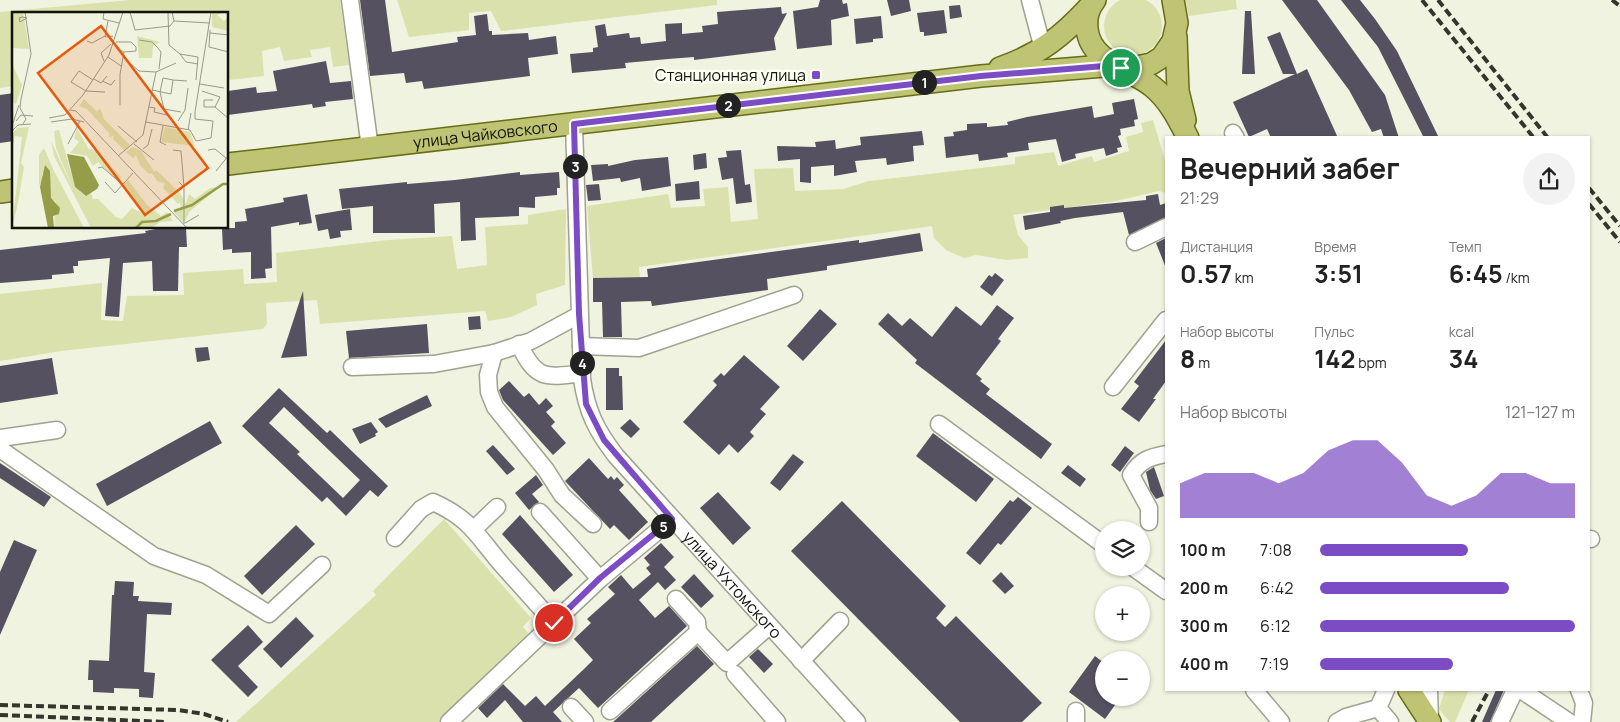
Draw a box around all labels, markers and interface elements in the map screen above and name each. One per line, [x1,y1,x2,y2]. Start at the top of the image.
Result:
inset map [12,12,229,229]
pin [1100,47,1142,89]
icon: arrive [1107,54,1135,82]
place label: Станционная улица [655,64,806,86]
marker: Станционная улица [810,69,822,81]
pin: 1 [912,70,936,94]
text: 1 [921,73,928,92]
pin: 2 [716,92,740,118]
text: 2 [724,96,733,115]
street label: улица Чайковского [412,115,559,153]
text: Вечерний забег [1180,149,1400,187]
button: share [1523,153,1575,205]
pin: 3 [562,154,588,178]
text: 3 [571,157,580,176]
text: 21:29 [1180,187,1219,209]
text: Дистанция [1180,237,1253,256]
text: Время [1314,237,1357,256]
text: Темп [1449,237,1482,256]
text: 0.57 [1180,256,1232,291]
text: 3:51 [1314,256,1363,291]
text: 6:45 [1449,256,1503,291]
text: km [1232,268,1254,287]
text: /km [1503,268,1530,287]
text: Набор высоты [1180,322,1274,341]
text: Пульс [1314,322,1354,341]
text: kcal [1449,322,1474,341]
text: 8 [1180,341,1195,376]
text: 142 [1314,341,1355,376]
text: 34 [1449,341,1478,376]
pin: 4 [570,350,594,376]
text: m [1195,353,1210,372]
text: bpm [1355,353,1387,372]
text: 4 [578,354,587,373]
text: Набор высоты [1180,401,1287,423]
text: 121–127 m [1505,401,1575,423]
pin: 5 [650,514,676,538]
text: 5 [659,517,668,536]
map controls [1095,521,1150,706]
button: layers [1095,521,1150,576]
street label: улица Ухтомского [678,526,787,643]
text: 100 m [1180,539,1226,561]
text: 7:08 [1260,539,1292,561]
text: 200 m [1180,577,1228,599]
text: 6:42 [1260,577,1293,599]
button: + [1095,586,1150,641]
pin [533,602,575,644]
icon: check [540,609,568,637]
text: 300 m [1180,615,1228,637]
text: 6:12 [1260,615,1290,637]
button: − [1095,651,1150,706]
text: 400 m [1180,653,1228,675]
text: 7:19 [1260,653,1289,675]

